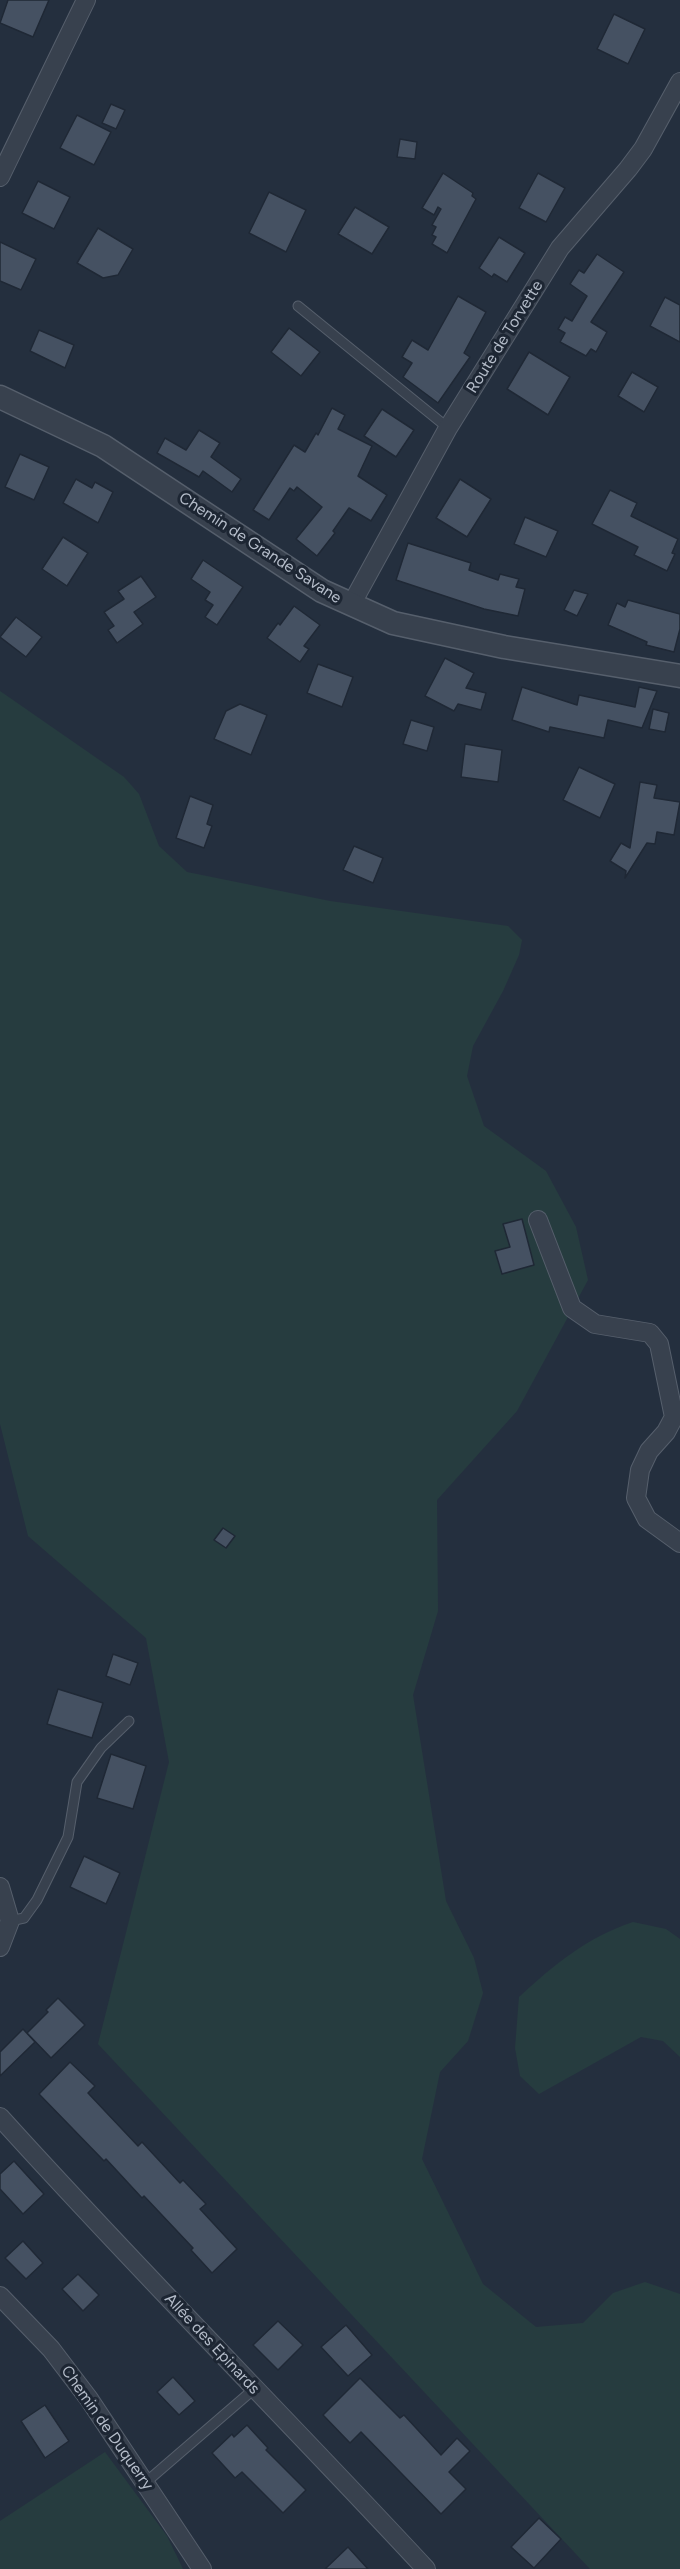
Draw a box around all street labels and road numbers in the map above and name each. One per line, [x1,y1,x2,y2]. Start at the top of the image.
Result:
street label: Route de Torvette [463,277,547,397]
street label: Chemin de Grande Savane [175,488,345,608]
street label: Allée des Epinards [160,2290,264,2398]
street label: Chemin de Duquerry [57,2362,157,2494]

